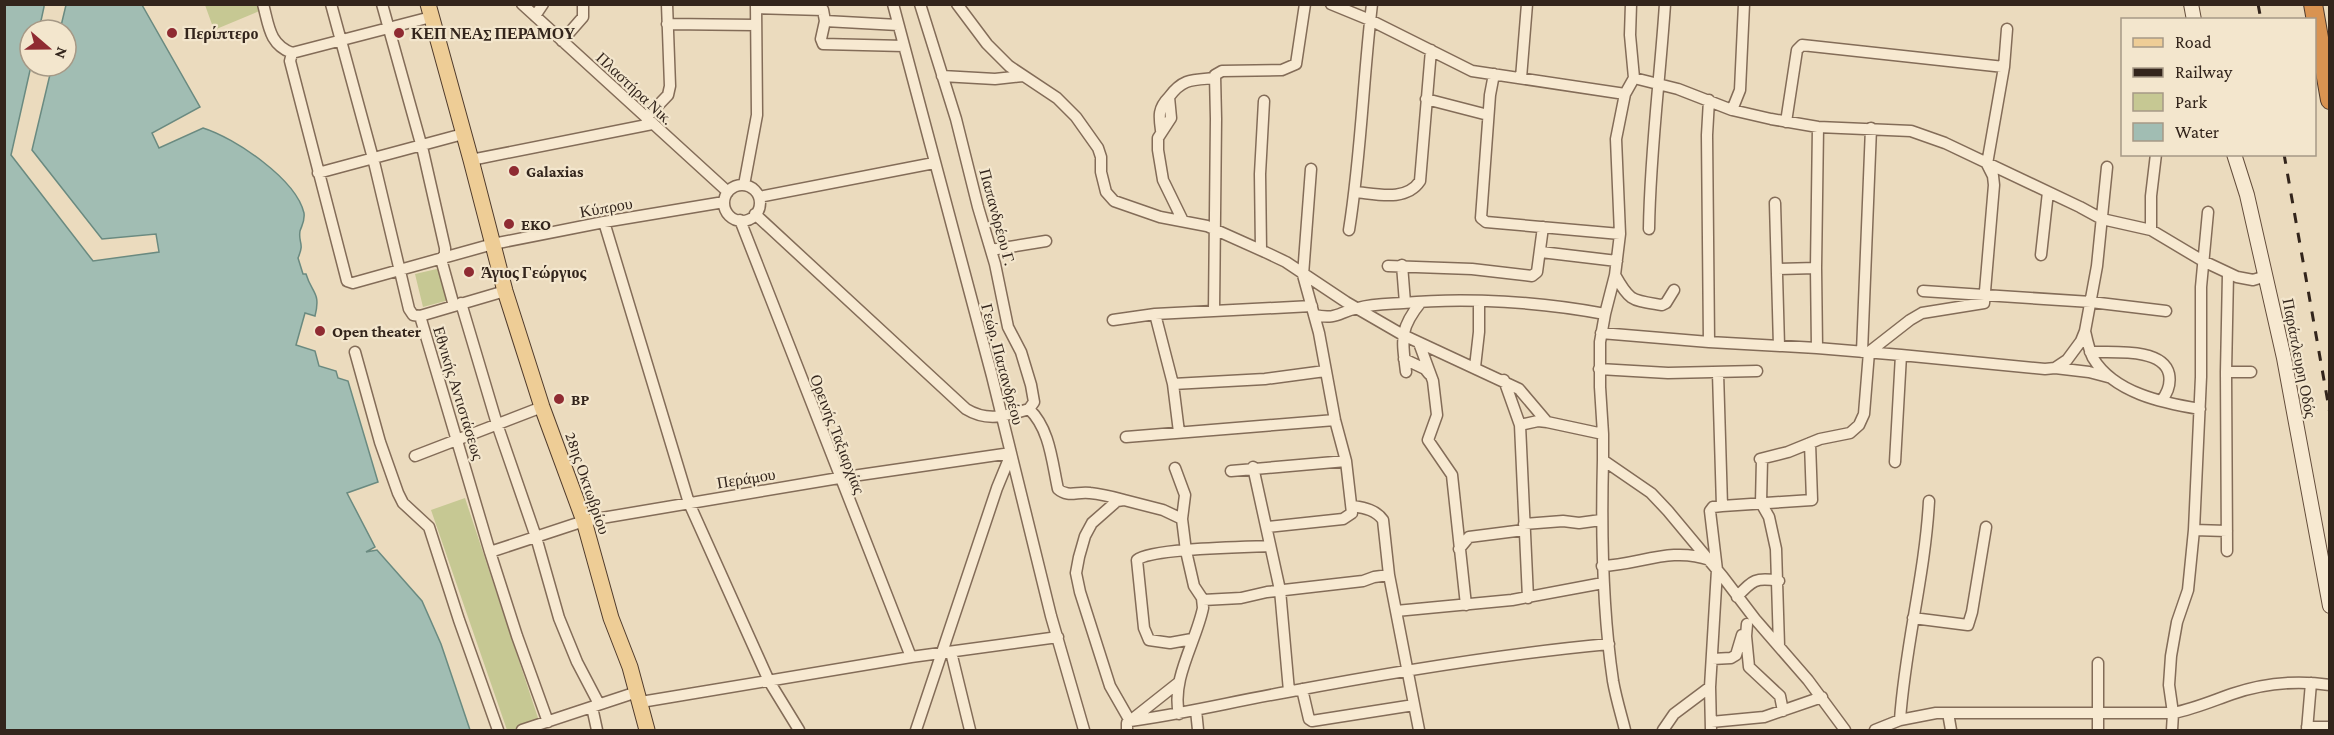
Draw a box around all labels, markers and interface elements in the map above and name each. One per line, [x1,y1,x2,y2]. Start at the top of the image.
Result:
north arrow [18,18,78,78]
legend [2121,18,2316,156]
place label: Περίπτερο [184,25,258,43]
place label: ΚΕΠ ΝΕΑΣ ΠΕΡΑΜΟΥ [411,25,576,42]
marker: Περίπτερο [165,26,179,40]
marker: ΚΕΠ ΝΕΑΣ ΠΕΡΑΜΟΥ [392,26,406,40]
text: Road [2175,32,2212,52]
text: N [52,45,71,61]
street label: Πλαστήρα Νικ. [592,49,676,129]
text: Railway [2175,62,2233,82]
text: Park [2175,92,2207,112]
text: Water [2175,122,2220,142]
place label: Galaxias [526,163,584,180]
marker: Galaxias [507,164,521,178]
street label: Παπανδρέου Γ. [975,167,1019,268]
street label: Κύπρου [578,194,634,221]
place label: EKO [521,216,551,233]
marker: EKO [502,217,516,231]
place label: Άγιος Γεώργιος [481,264,587,282]
marker: Άγιος Γεώργιος [462,265,476,279]
street label: Παράπλευρη Οδός [2279,297,2320,420]
street label: Γεώρ. Παπανδρέου [977,302,1027,427]
place label: Open theater [332,323,422,340]
marker: Open theater [313,324,327,338]
street label: Εθνικής Αντιστάσεως [429,324,487,463]
street label: Ορεινής Ταξιαρχίας [806,372,868,497]
place label: BP [571,391,589,408]
marker: BP [552,392,566,406]
street label: 28ης Οκτωβρίου [561,430,613,537]
street label: Περάμου [716,465,777,493]

